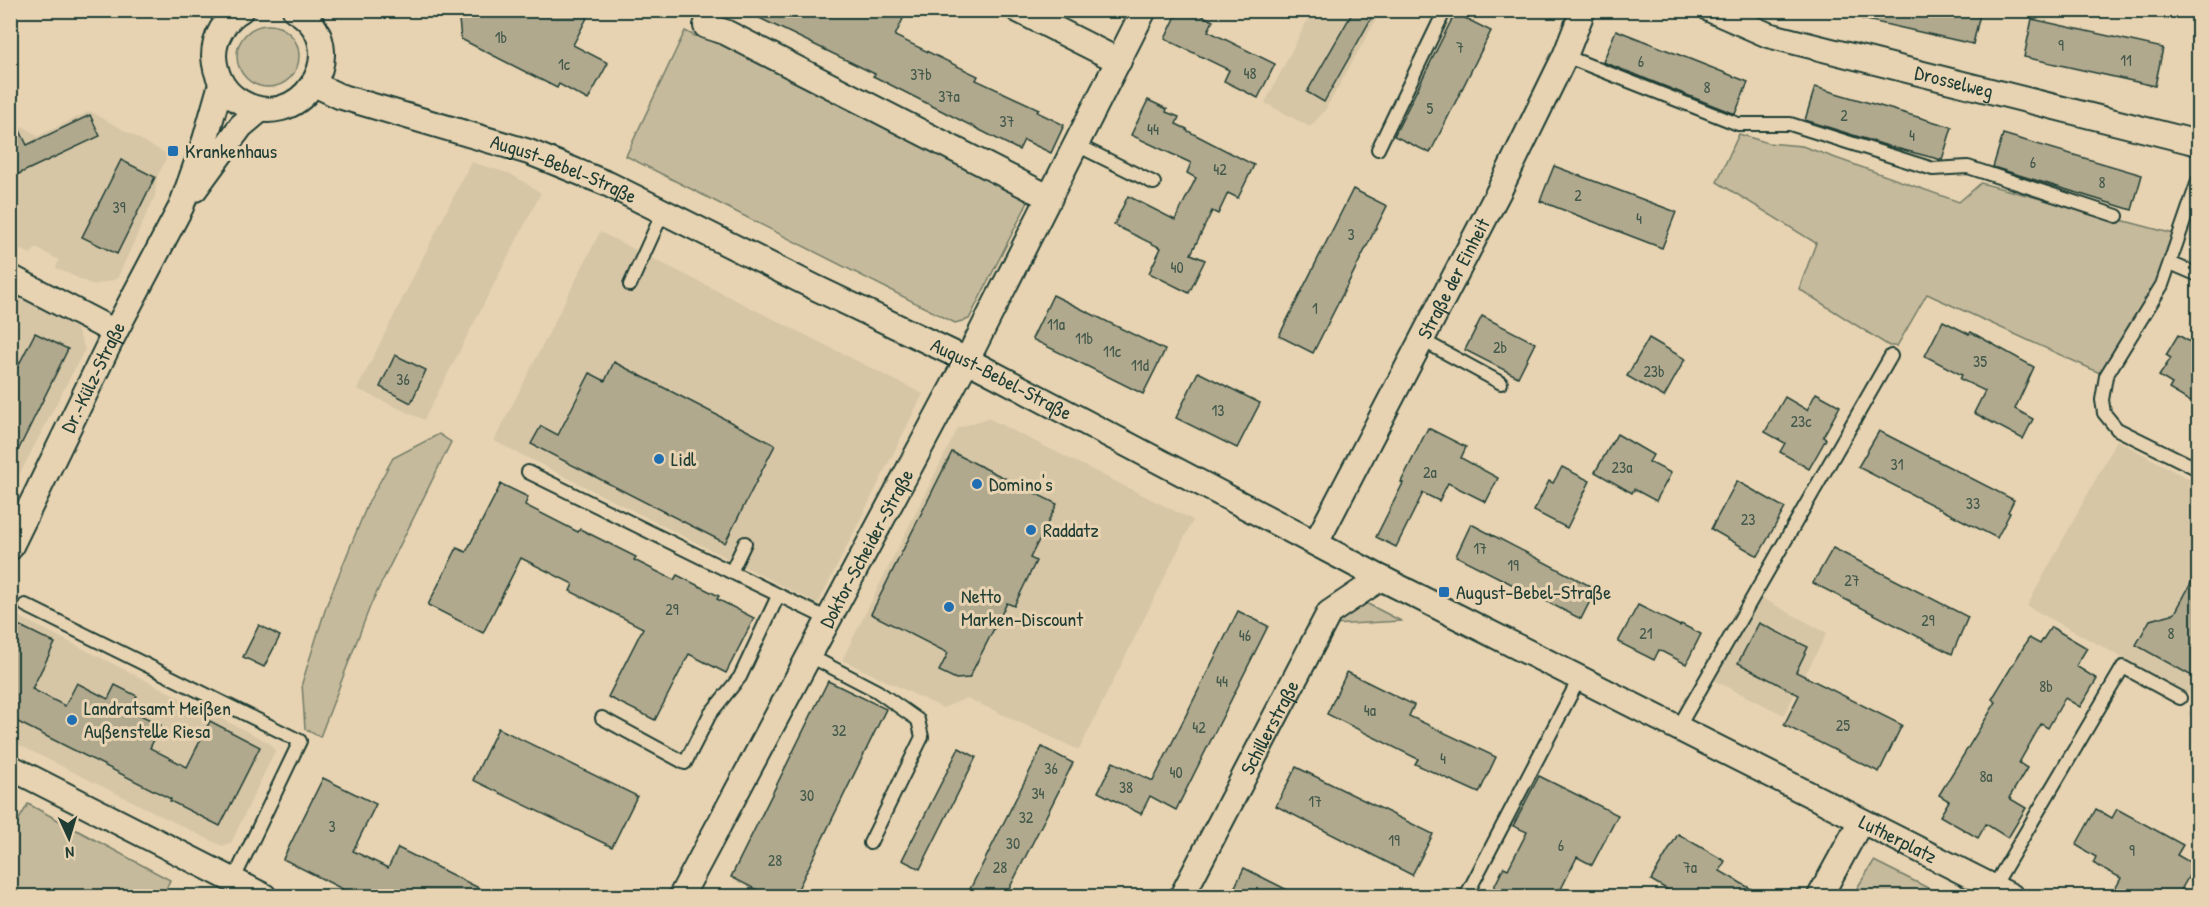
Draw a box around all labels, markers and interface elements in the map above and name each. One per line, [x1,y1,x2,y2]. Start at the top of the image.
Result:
house number: 1b [495,26,507,48]
house number: 9 [2058,34,2064,56]
house number: 7 [1456,36,1464,58]
house number: 11 [2120,49,2132,71]
house number: 6 [1638,50,1644,72]
house number: 1c [558,53,571,75]
street label: Drosselweg [1912,58,1996,104]
house number: 48 [1244,62,1257,84]
house number: 37b [910,63,932,85]
house number: 8 [1704,76,1711,98]
house number: 37a [938,85,960,107]
house number: 5 [1427,97,1434,119]
house number: 2 [1840,104,1848,126]
house number: 37 [999,110,1015,132]
house number: 44 [1147,118,1159,140]
house number: 4 [1909,124,1915,146]
street label: August-Bebel-Straße [487,127,642,209]
place label: Krankenhaus [185,137,278,164]
marker: Krankenhaus [166,144,180,158]
house number: 6 [2030,151,2036,173]
house number: 42 [1213,158,1227,180]
house number: 8 [2099,171,2106,193]
house number: 2 [1574,184,1582,206]
house number: 39 [112,196,126,218]
house number: 4 [1636,207,1642,229]
street label: Straße der Einheit [1410,212,1496,344]
house number: 3 [1347,223,1355,245]
house number: 40 [1170,256,1184,278]
house number: 1 [1312,297,1318,319]
house number: 11a [1047,313,1065,335]
street label: Dr.-Külz-Straße [54,317,131,437]
house number: 11b [1075,327,1093,349]
street label: August-Bebel-Straße [927,331,1077,426]
house number: 2b [1493,336,1507,358]
house number: 11c [1103,340,1122,362]
house number: 35 [1973,350,1987,372]
house number: 11d [1131,354,1149,376]
house number: 23b [1643,360,1665,382]
house number: 36 [396,368,410,390]
house number: 13 [1212,399,1224,421]
house number: 23c [1791,410,1812,432]
place label: Lidl [671,445,697,472]
marker: Lidl [652,452,666,466]
house number: 31 [1891,453,1904,475]
house number: 23a [1612,456,1632,478]
house number: 2a [1423,461,1437,483]
street label: Doktor-Scheider-Straße [813,464,919,632]
place label: Domino's [989,470,1053,497]
marker: Domino's [970,477,984,491]
house number: 33 [1966,492,1980,514]
house number: 23 [1741,508,1755,530]
place label: Raddatz [1043,516,1099,543]
marker: Raddatz [1024,523,1038,537]
house number: 17 [1473,537,1487,559]
house number: 19 [1507,554,1519,576]
house number: 27 [1844,569,1860,591]
place label: August-Bebel-Straße [1456,578,1611,605]
place label: Netto Marken-Discount [961,582,1084,632]
marker: August-Bebel-Straße [1437,585,1451,599]
house number: 29 [665,598,679,620]
marker: Netto Marken-Discount [942,600,956,614]
house number: 29 [1921,609,1935,631]
house number: 21 [1639,622,1653,644]
house number: 8 [2168,622,2175,644]
house number: 46 [1239,624,1251,646]
house number: 44 [1216,670,1228,692]
street label: Schillerstraße [1233,675,1305,779]
house number: 8b [2039,675,2053,697]
place label: Landratsamt Meißen Außenstelle Riesa [84,694,231,744]
house number: 4a [1364,699,1376,721]
marker: Landratsamt Meißen Außenstelle Riesa [65,713,79,727]
house number: 25 [1836,714,1850,736]
house number: 42 [1192,716,1206,738]
house number: 32 [832,719,847,741]
house number: 4 [1440,747,1446,769]
house number: 36 [1044,757,1058,779]
house number: 40 [1169,761,1183,783]
house number: 8a [1979,765,1993,787]
house number: 38 [1119,776,1133,798]
house number: 34 [1031,782,1045,804]
house number: 30 [800,784,814,806]
house number: 17 [1308,790,1322,812]
house number: 32 [1019,806,1034,828]
north arrow [39,808,99,868]
street label: Lutherplatz [1855,808,1942,870]
house number: 3 [328,815,336,837]
house number: 19 [1388,829,1400,851]
house number: 30 [1006,832,1020,854]
house number: 6 [1558,834,1564,856]
house number: 9 [2129,839,2135,861]
text: N [65,842,75,864]
house number: 28 [768,849,782,871]
house number: 28 [993,856,1007,878]
house number: 7a [1683,856,1697,878]

